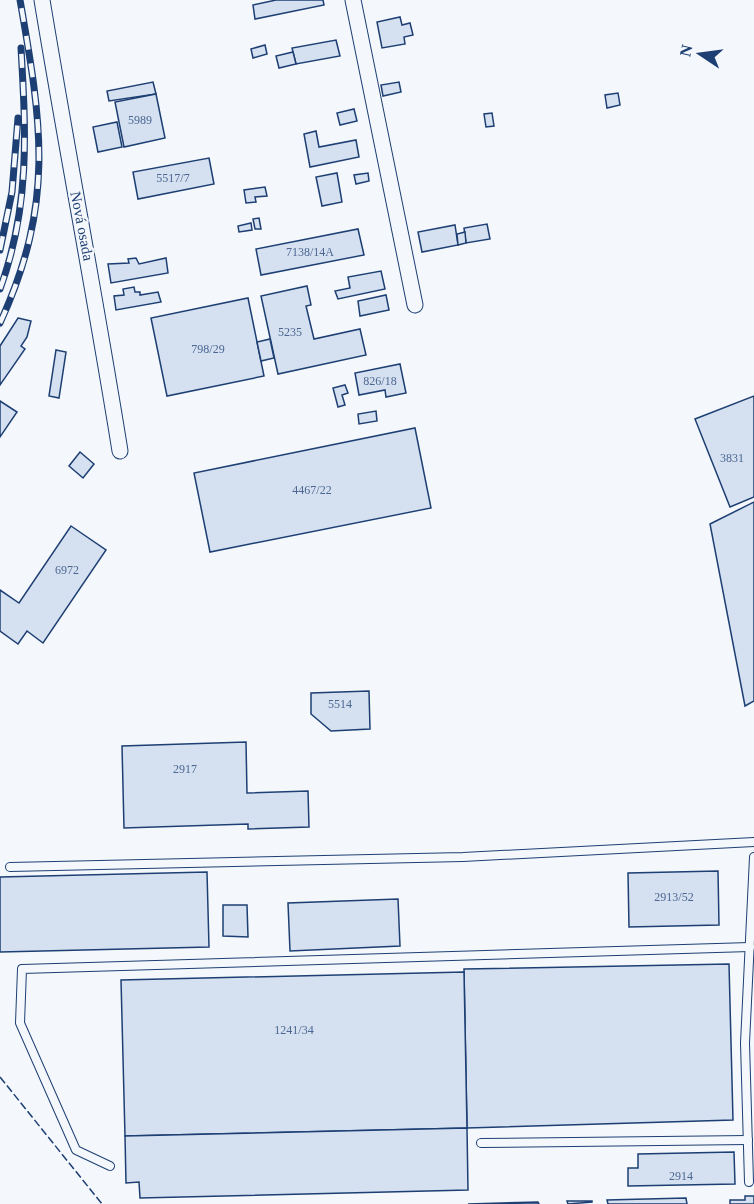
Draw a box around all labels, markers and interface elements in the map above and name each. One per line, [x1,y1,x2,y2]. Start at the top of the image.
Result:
north arrow [670,24,730,84]
text: N [676,43,696,58]
house number: 5989 [128,113,152,127]
house number: 5517/7 [156,171,190,185]
street label: Nová osada [67,190,97,262]
house number: 7138/14A [286,245,334,259]
house number: 5235 [278,325,302,339]
house number: 798/29 [191,342,225,356]
house number: 826/18 [363,374,397,388]
house number: 3831 [720,451,744,465]
house number: 4467/22 [292,483,332,497]
house number: 6972 [55,563,79,577]
house number: 5514 [328,697,352,711]
house number: 2917 [173,762,197,776]
house number: 2913/52 [654,890,694,904]
house number: 1241/34 [274,1023,314,1037]
house number: 2914 [669,1169,693,1183]

